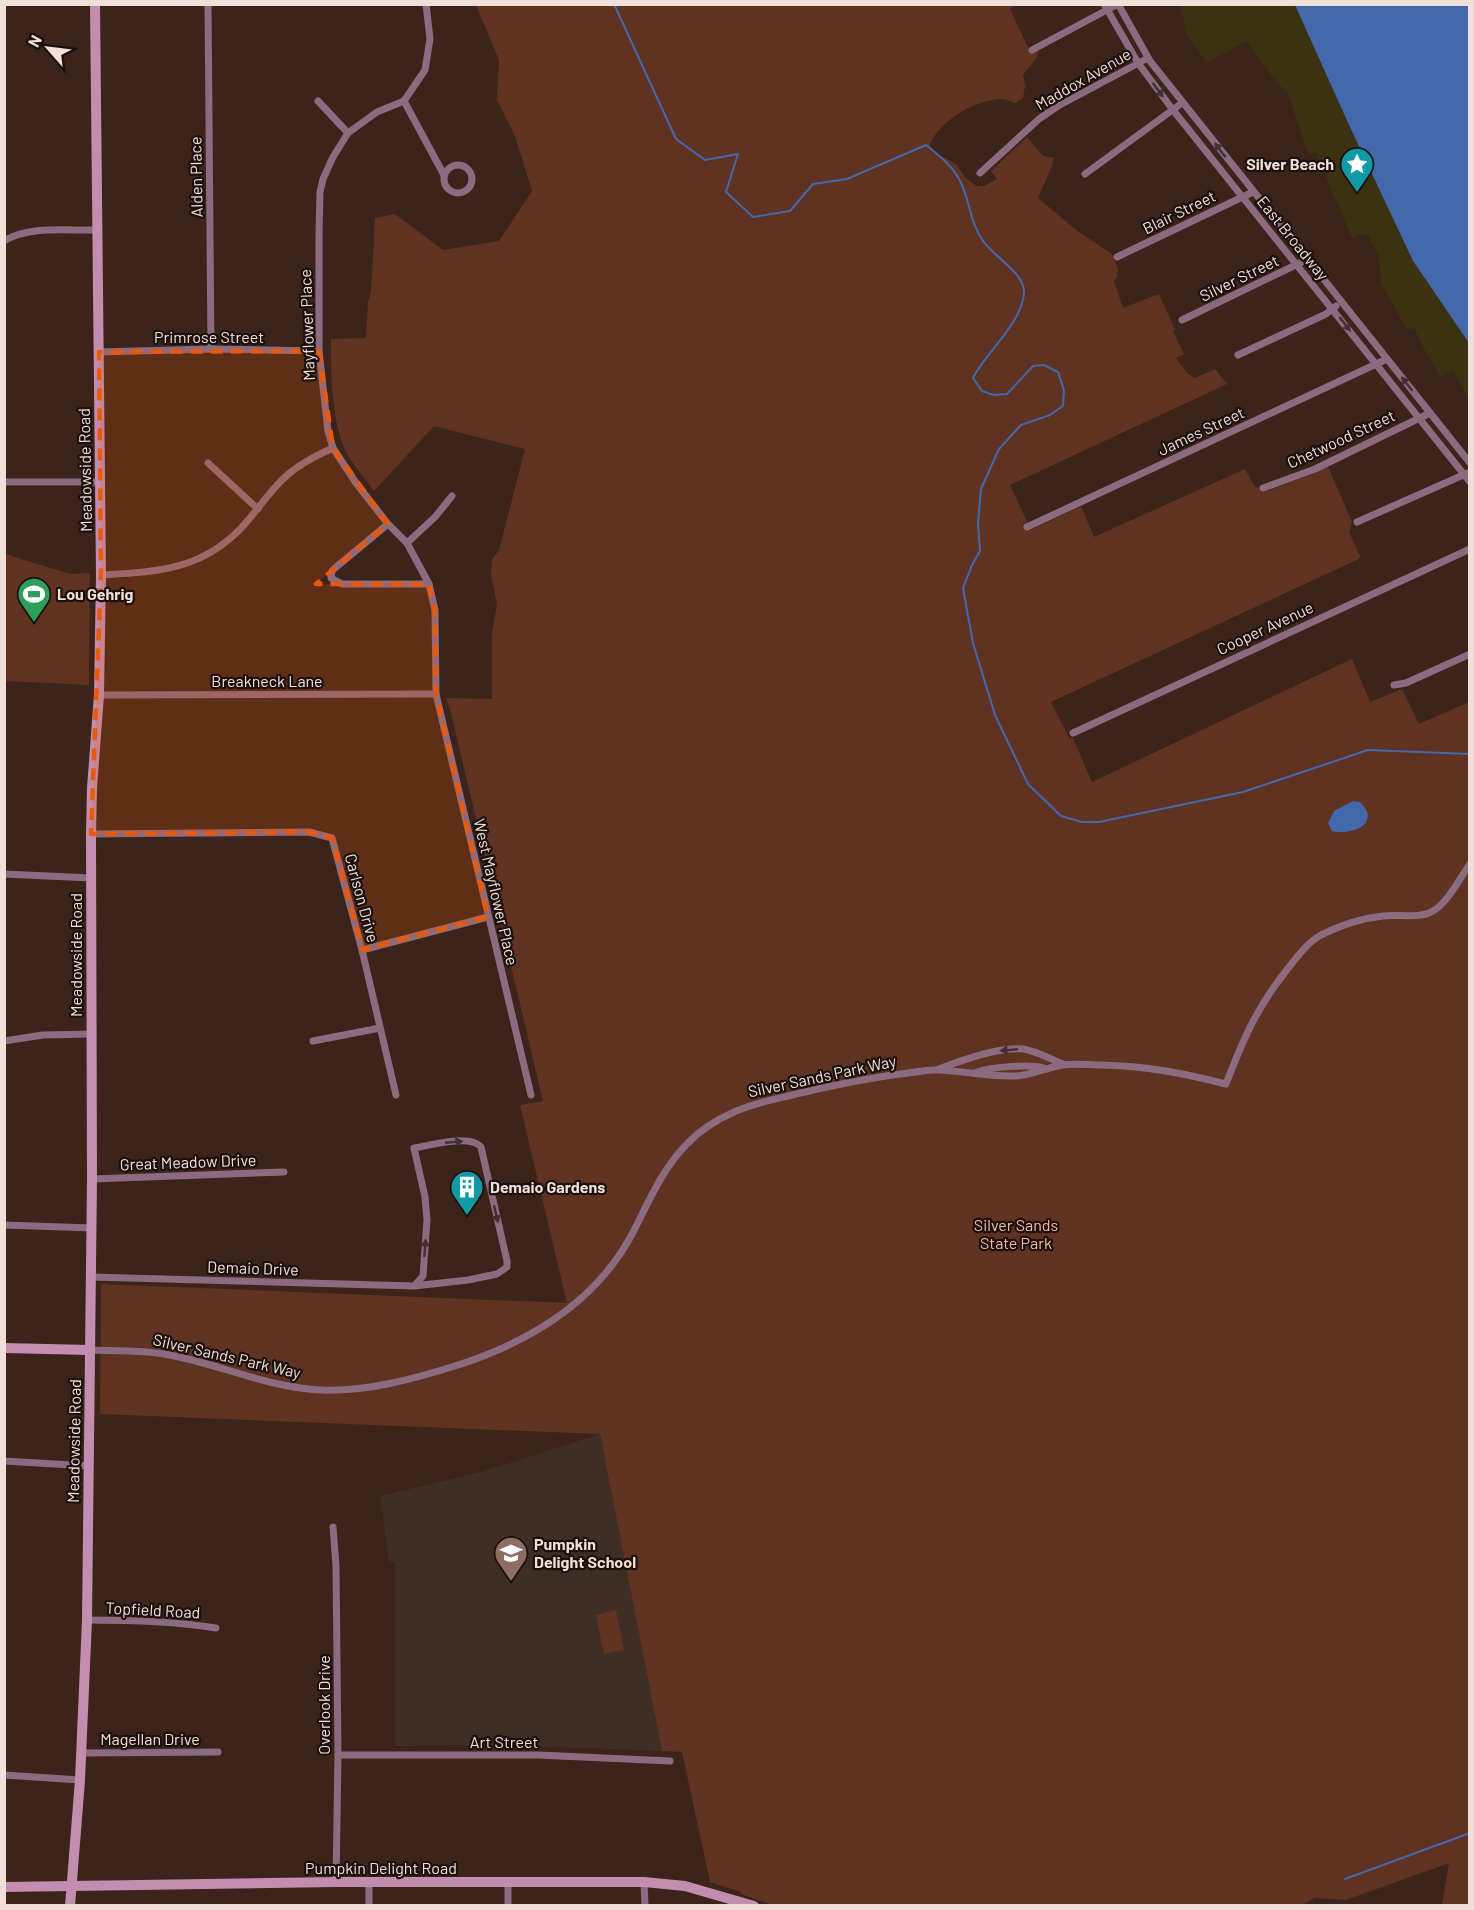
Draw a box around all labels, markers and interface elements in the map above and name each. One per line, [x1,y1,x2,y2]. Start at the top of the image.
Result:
north arrow [18,18,78,78]
text: N [23,32,45,50]
street label: Maddox Avenue [1032,44,1134,114]
one-way arrow [1151,82,1163,97]
street label: Alden Place [185,137,206,217]
one-way arrow [1213,142,1226,158]
place icon: Silver Beach [1339,146,1375,193]
place label: Silver Beach [1246,154,1334,173]
street label: Blair Street [1139,186,1218,237]
street label: East Broadway [1254,192,1334,284]
street label: Silver Street [1196,250,1281,305]
street label: Mayflower Place [295,269,318,381]
one-way arrow [1338,316,1351,332]
street label: Primrose Street [154,327,264,346]
one-way arrow [1401,377,1413,393]
street label: James Street [1154,402,1247,459]
street label: Chetwood Street [1284,405,1398,472]
street label: Meadowside Road [74,408,95,532]
sports icon: Lou Gehrig [16,576,52,623]
place label: Lou Gehrig [57,584,133,603]
street label: Cooper Avenue [1214,597,1316,658]
street label: Breakneck Lane [211,671,323,690]
street label: West Mayflower Place [470,817,523,967]
street label: Carlson Drive [342,851,383,944]
street label: Meadowside Road [66,893,85,1017]
one-way arrow [999,1045,1018,1055]
street label: Silver Sands Park Way [746,1050,898,1101]
one-way arrow [444,1137,463,1147]
street label: Great Meadow Drive [119,1150,257,1173]
building icon: Demaio Gardens [449,1169,485,1216]
place label: Demaio Gardens [490,1177,605,1196]
one-way arrow [491,1205,501,1223]
park label: Silver Sands State Park [974,1215,1058,1252]
one-way arrow [420,1239,430,1258]
street label: Demaio Drive [207,1256,299,1279]
street label: Silver Sands Park Way [151,1329,303,1382]
street label: Meadowside Road [63,1379,84,1503]
place label: Pumpkin Delight School [534,1534,636,1571]
school or university icon: Pumpkin Delight School [493,1535,529,1582]
street label: Topfield Road [105,1598,201,1621]
street label: Overlook Drive [314,1655,333,1755]
street label: Magellan Drive [100,1729,200,1748]
street label: Art Street [470,1732,538,1751]
street label: Pumpkin Delight Road [305,1858,457,1877]

